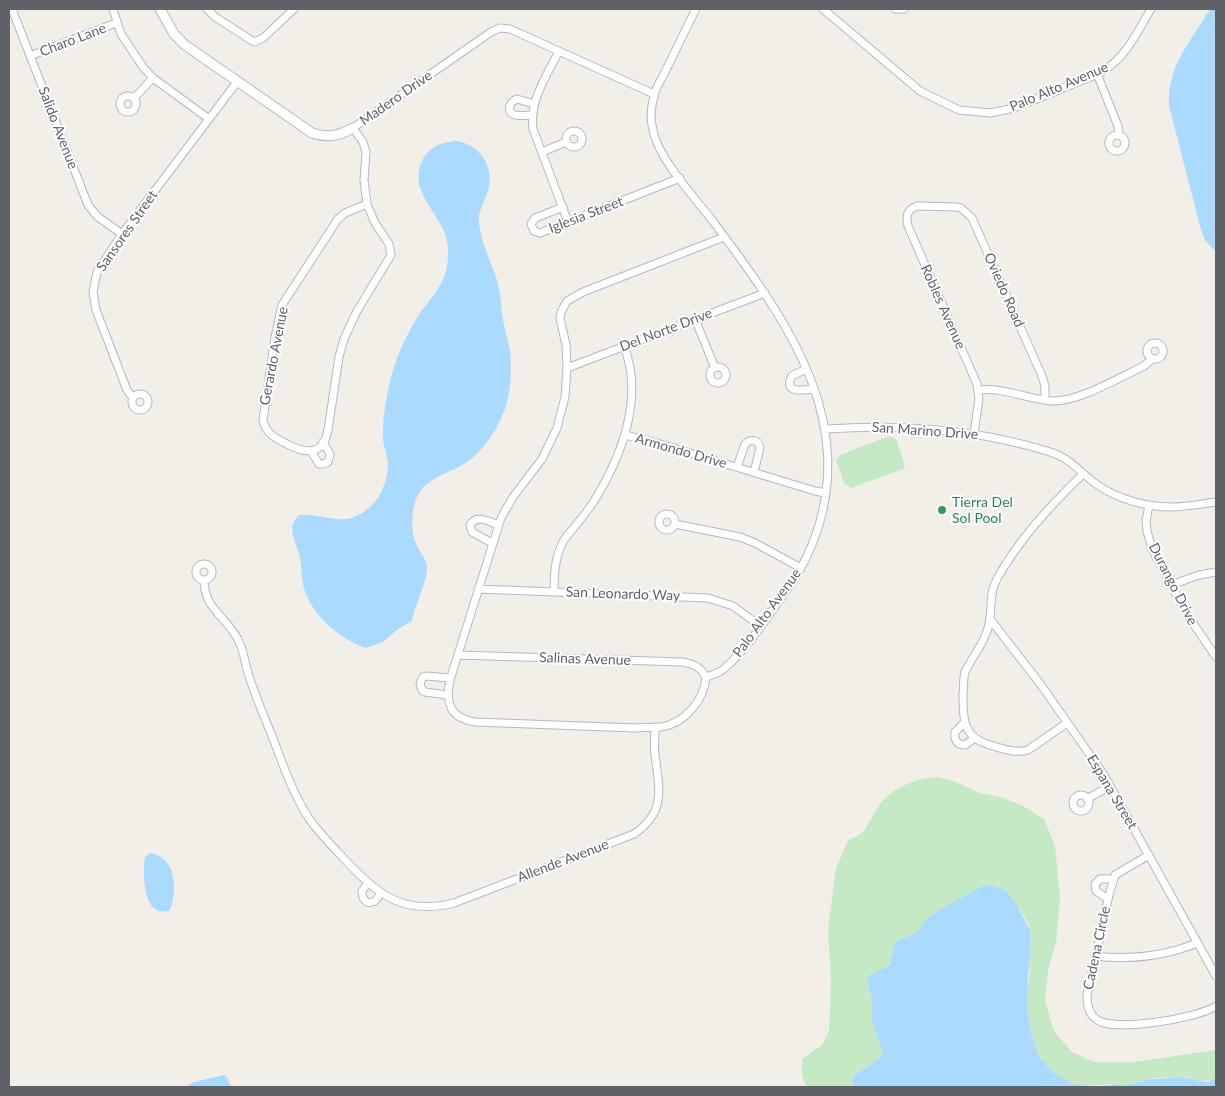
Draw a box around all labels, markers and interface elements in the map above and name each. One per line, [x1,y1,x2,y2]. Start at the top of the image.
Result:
street label: Charo Lane [37,20,109,60]
street label: Palo Alto Avenue [1007,59,1111,115]
street label: Madero Drive [356,67,436,129]
street label: Salido Avenue [35,84,81,172]
street label: Sansores Street [93,187,161,275]
street label: Iglesia Street [546,193,626,237]
street label: Oviedo Road [980,250,1028,330]
street label: Robles Avenue [917,262,969,352]
street label: Gerardo Avenue [256,305,292,407]
street label: Del Norte Drive [617,305,715,355]
street label: San Marino Drive [871,419,979,443]
street label: Armondo Drive [633,430,729,472]
place label: Tierra Del Sol Pool [952,494,1013,526]
marker: Tierra Del Sol Pool [936,504,948,516]
street label: Durango Drive [1145,540,1201,628]
street label: Palo Alto Avenue [729,565,805,661]
street label: San Leonardo Way [565,584,681,604]
street label: Salinas Avenue [539,649,631,669]
street label: Espana Street [1083,752,1141,832]
street label: Allende Avenue [515,836,611,886]
street label: Cadena Circle [1080,905,1114,991]

